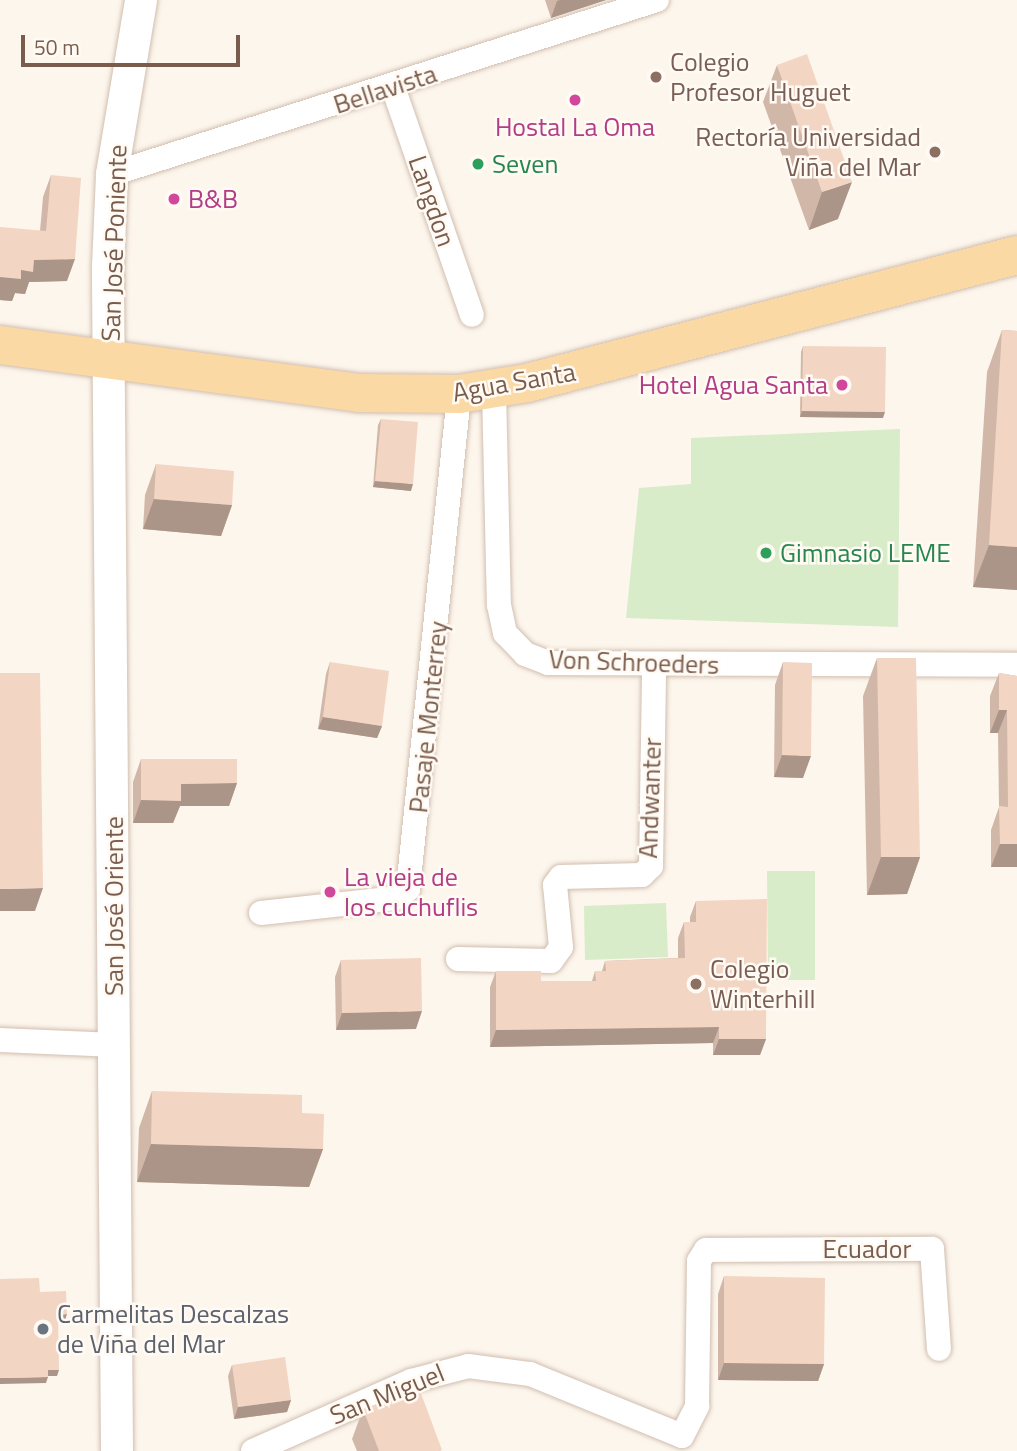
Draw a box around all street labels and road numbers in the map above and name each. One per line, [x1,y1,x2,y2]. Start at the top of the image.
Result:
street label: Bellavista [330,58,440,120]
street label: San José Poniente [95,144,133,342]
street label: Langdon [402,151,462,251]
street label: Agua Santa [450,356,578,408]
street label: Pasaje Monterrey [402,620,454,814]
street label: Von Schroeders [548,643,720,681]
street label: Andwanter [632,737,668,859]
street label: San José Oriente [98,816,130,996]
street label: Ecuador [823,1233,911,1265]
street label: San Miguel [325,1357,449,1431]

